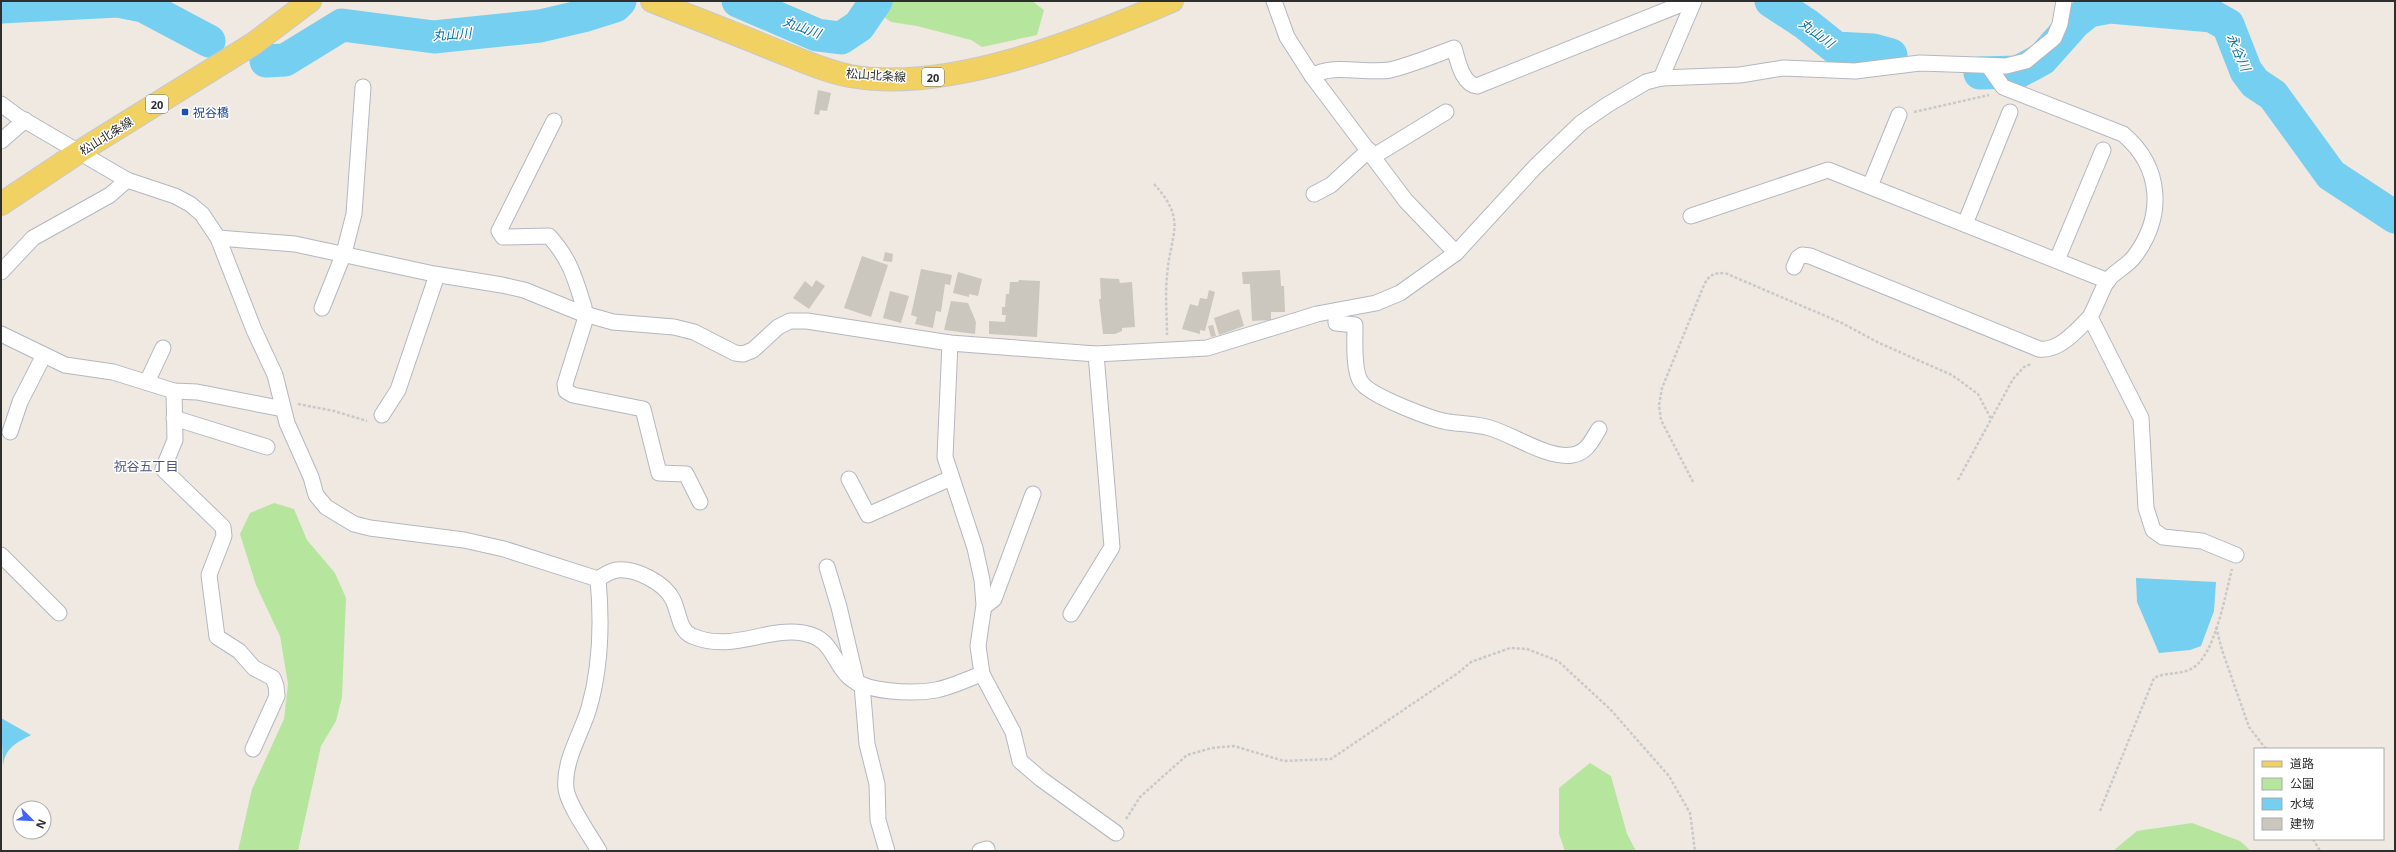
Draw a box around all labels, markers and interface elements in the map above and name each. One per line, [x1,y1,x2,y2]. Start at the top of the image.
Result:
water label: 丸山川 [781,12,825,43]
water label: 丸山川 [1796,14,1840,53]
water label: 丸山川 [432,24,474,44]
water label: 永谷川 [2223,31,2256,75]
street label: 松山北条線 [845,64,907,86]
road number: 20 [922,68,944,86]
road number: 20 [146,95,168,113]
place label: 祝谷橋 [193,104,229,121]
marker: 祝谷橋 [180,107,190,117]
street label: 松山北条線 [76,113,136,159]
district label: 祝谷五丁目 [113,457,179,475]
legend [2254,748,2384,840]
text: 道路 [2290,755,2314,772]
text: 公園 [2290,775,2314,792]
text: 水域 [2290,795,2314,812]
north arrow [12,800,52,840]
text: 建物 [2290,815,2314,832]
text: N [33,817,50,831]

